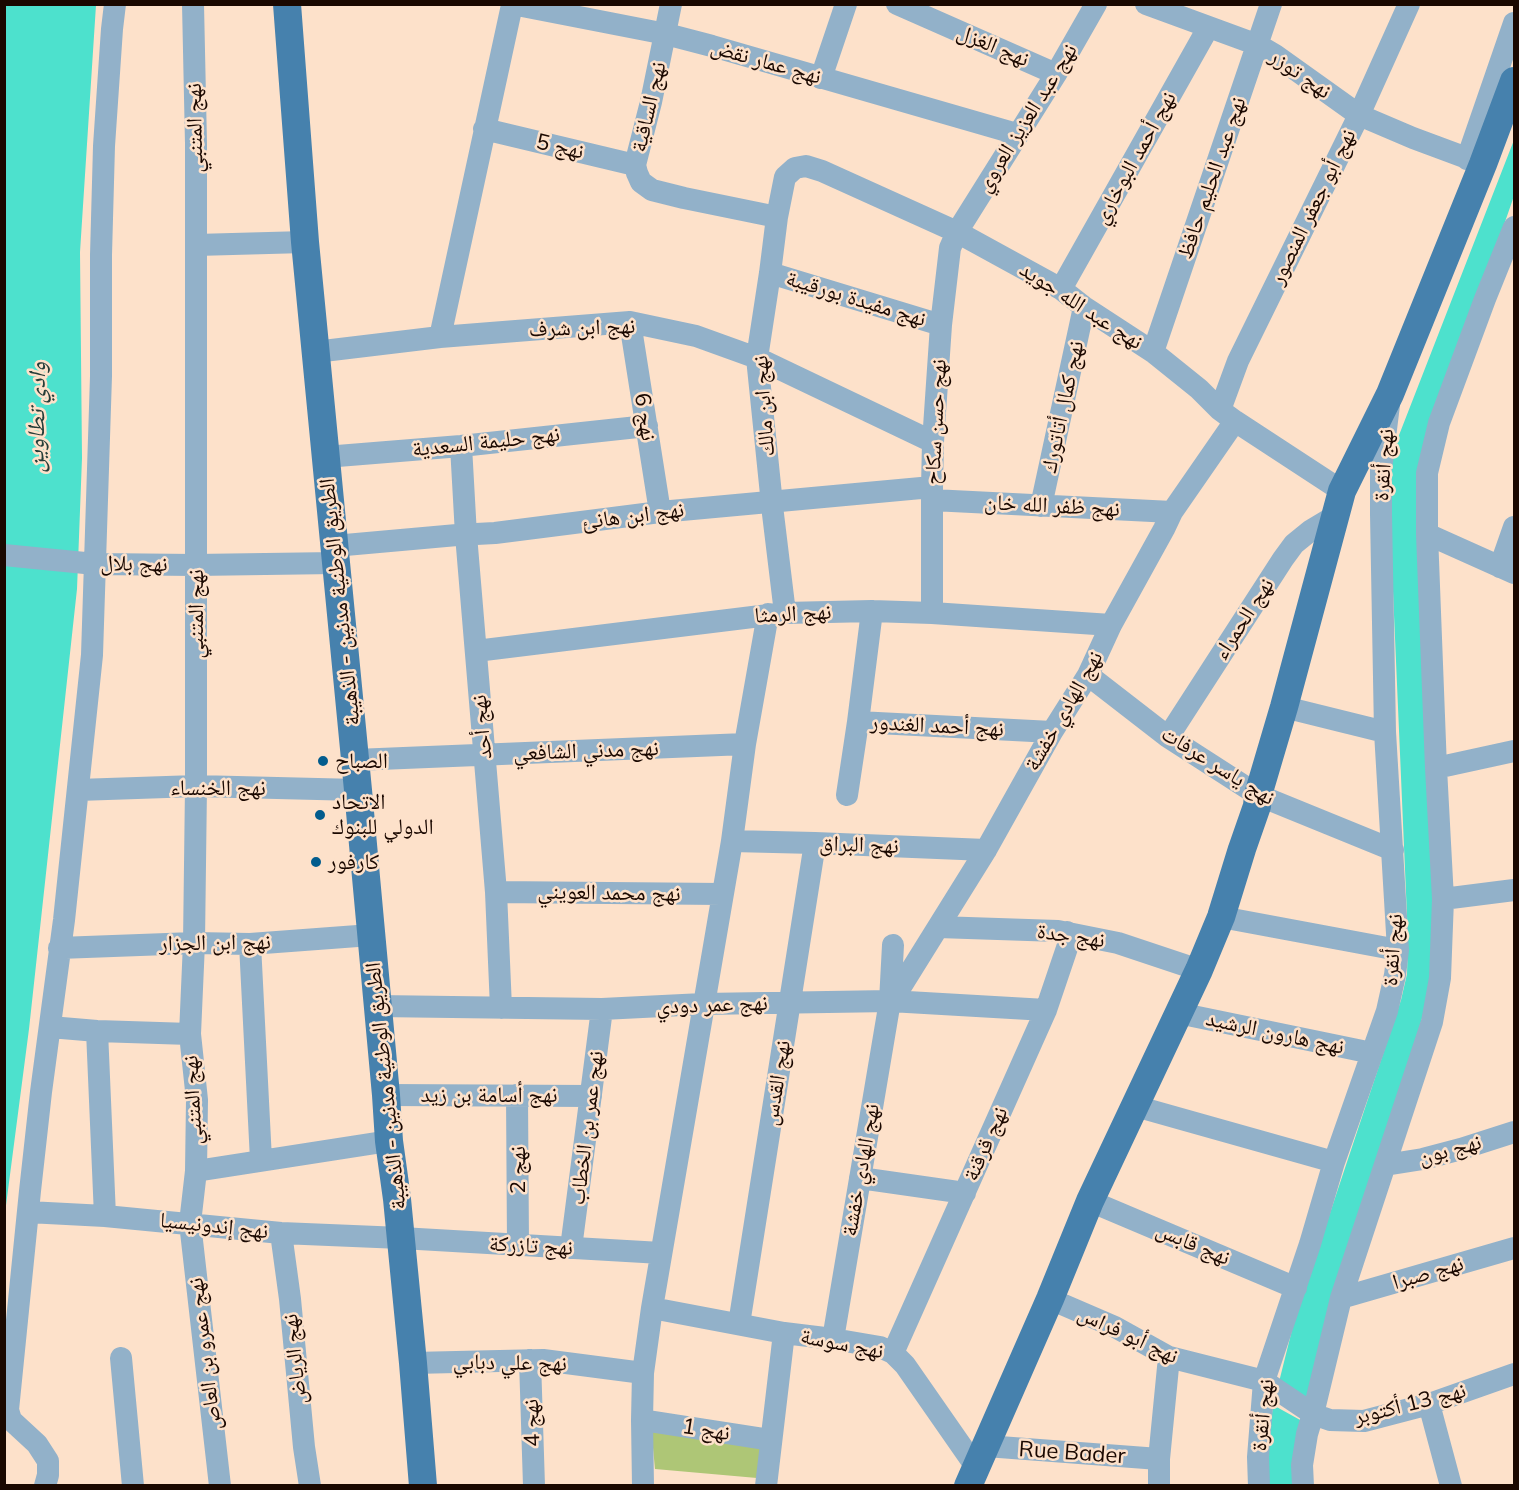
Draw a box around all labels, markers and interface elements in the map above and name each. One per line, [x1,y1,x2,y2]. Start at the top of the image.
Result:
street label: نهج الغزل [953,19,1033,73]
street label: نهج عمار نقض [708,34,824,90]
street label: نهج عبد العزيز العروي [971,39,1083,197]
street label: نهج توزر [1264,43,1336,105]
street label: نهج الساقية [626,59,672,155]
street label: نهج المتنبي [181,83,209,173]
street label: نهج أحمد البوخاري [1088,87,1182,229]
street label: نهج عبد الحليم حافظ [1172,94,1252,262]
street label: نهج أبو جعفر المنصور [1264,125,1362,289]
street label: نهج 5 [534,129,586,165]
street label: نهج عبد الله جويد [1014,256,1148,356]
street label: نهج مفيدة بورقيبة [783,265,929,333]
street label: نهج ابن شرف [528,313,636,343]
street label: نهج كمال أتاتورك [1036,339,1090,475]
street label: نهج ابن مالك [747,355,781,457]
street label: نهج حسن سكاح [920,358,952,486]
water label: وادي تطاوين [22,361,52,473]
street label: نهج 6 [628,391,662,443]
street label: نهج حليمة السعدية [411,421,561,463]
street label: نهج أنقرة [1368,428,1400,502]
street label: الطريق الوطنية مدنين - الذهيبة [314,477,366,727]
street label: نهج ظفر الله خان [983,489,1121,523]
street label: نهج ابن هانئ [580,497,686,535]
street label: نهج بلال [100,550,168,578]
street label: نهج المتنبي [183,569,209,659]
street label: نهج الحمراء [1208,573,1280,665]
street label: نهج الرمثا [754,599,832,629]
street label: نهج الهادي خفشة [1019,646,1109,776]
street label: نهج أحد [466,694,498,760]
street label: نهج أحمد الغندور [869,709,1005,743]
street label: نهج ياسر عرفات [1156,721,1280,811]
street label: نهج مدني الشافعي [513,735,659,767]
place label: الصباح [335,748,388,774]
marker: الصباح [316,754,330,768]
street label: نهج الخنساء [170,775,266,801]
place label: الاتحاد الدولي للبنوك [332,789,434,840]
marker: الاتحاد الدولي للبنوك [313,808,327,822]
street label: نهج البراق [819,830,899,860]
place label: كارفور [328,849,379,875]
marker: كارفور [309,855,323,869]
street label: نهج محمد العويني [537,879,681,907]
street label: نهج أنقرة [1377,913,1409,987]
street label: نهج جدة [1035,918,1107,954]
street label: نهج ابن الجزار [159,929,271,957]
street label: الطريق الوطنية مدنين - الذهيبة [360,961,412,1211]
street label: نهج عمر دودي [656,990,768,1020]
street label: نهج هارون الرشيد [1203,1005,1347,1061]
street label: نهج القدس [757,1038,797,1128]
street label: نهج عمر بن الخطاب [564,1049,610,1207]
street label: نهج المتنبي [177,1055,209,1145]
street label: نهج أسامة بن زيد [421,1082,557,1108]
street label: نهج الهادي خفشة [836,1102,886,1238]
street label: نهج قرقنة [958,1103,1014,1185]
street label: نهج بون [1416,1129,1484,1171]
street label: نهج 2 [505,1146,531,1194]
street label: نهج إندونيسيا [158,1207,270,1245]
street label: نهج قابس [1152,1217,1234,1271]
street label: نهج تازركة [488,1231,574,1261]
street label: نهج صبرا [1389,1250,1467,1296]
street label: نهج عمرو بن العاص [183,1276,227,1432]
street label: نهج أبو فراس [1074,1300,1182,1370]
street label: نهج الرياض [277,1312,313,1406]
street label: نهج سوسة [798,1323,886,1365]
street label: نهج علي دبابي [453,1349,567,1377]
street label: نهج 13 أكتوبر [1351,1377,1469,1431]
street label: نهج أنقرة [1246,1378,1280,1452]
street label: نهج 4 [518,1399,546,1447]
street label: نهج 1 [680,1413,732,1447]
street label: Rue Bader [1018,1436,1126,1470]

